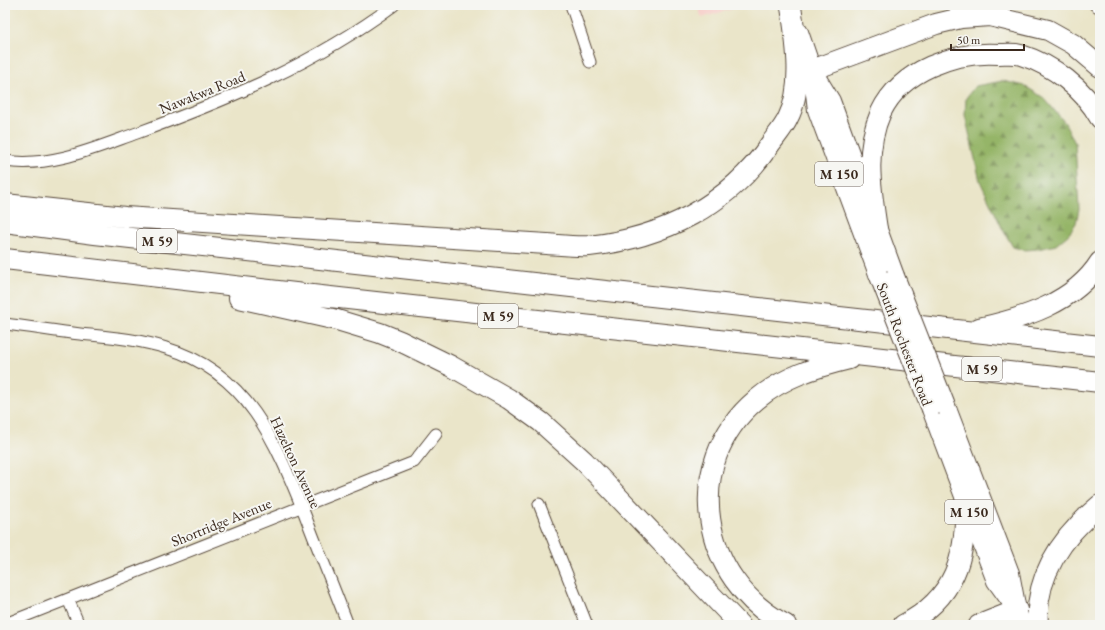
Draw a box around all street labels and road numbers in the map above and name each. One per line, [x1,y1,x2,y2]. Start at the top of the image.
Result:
street label: Nawakwa Road [156,66,248,118]
road number: M 150 [815,162,863,186]
road number: M 59 [137,229,177,253]
street label: South Rochester Road [873,280,937,409]
road number: M 59 [478,304,518,328]
road number: M 59 [962,357,1002,381]
street label: Hazelton Avenue [266,413,326,511]
street label: Shortridge Avenue [168,493,274,551]
road number: M 150 [945,500,993,524]

